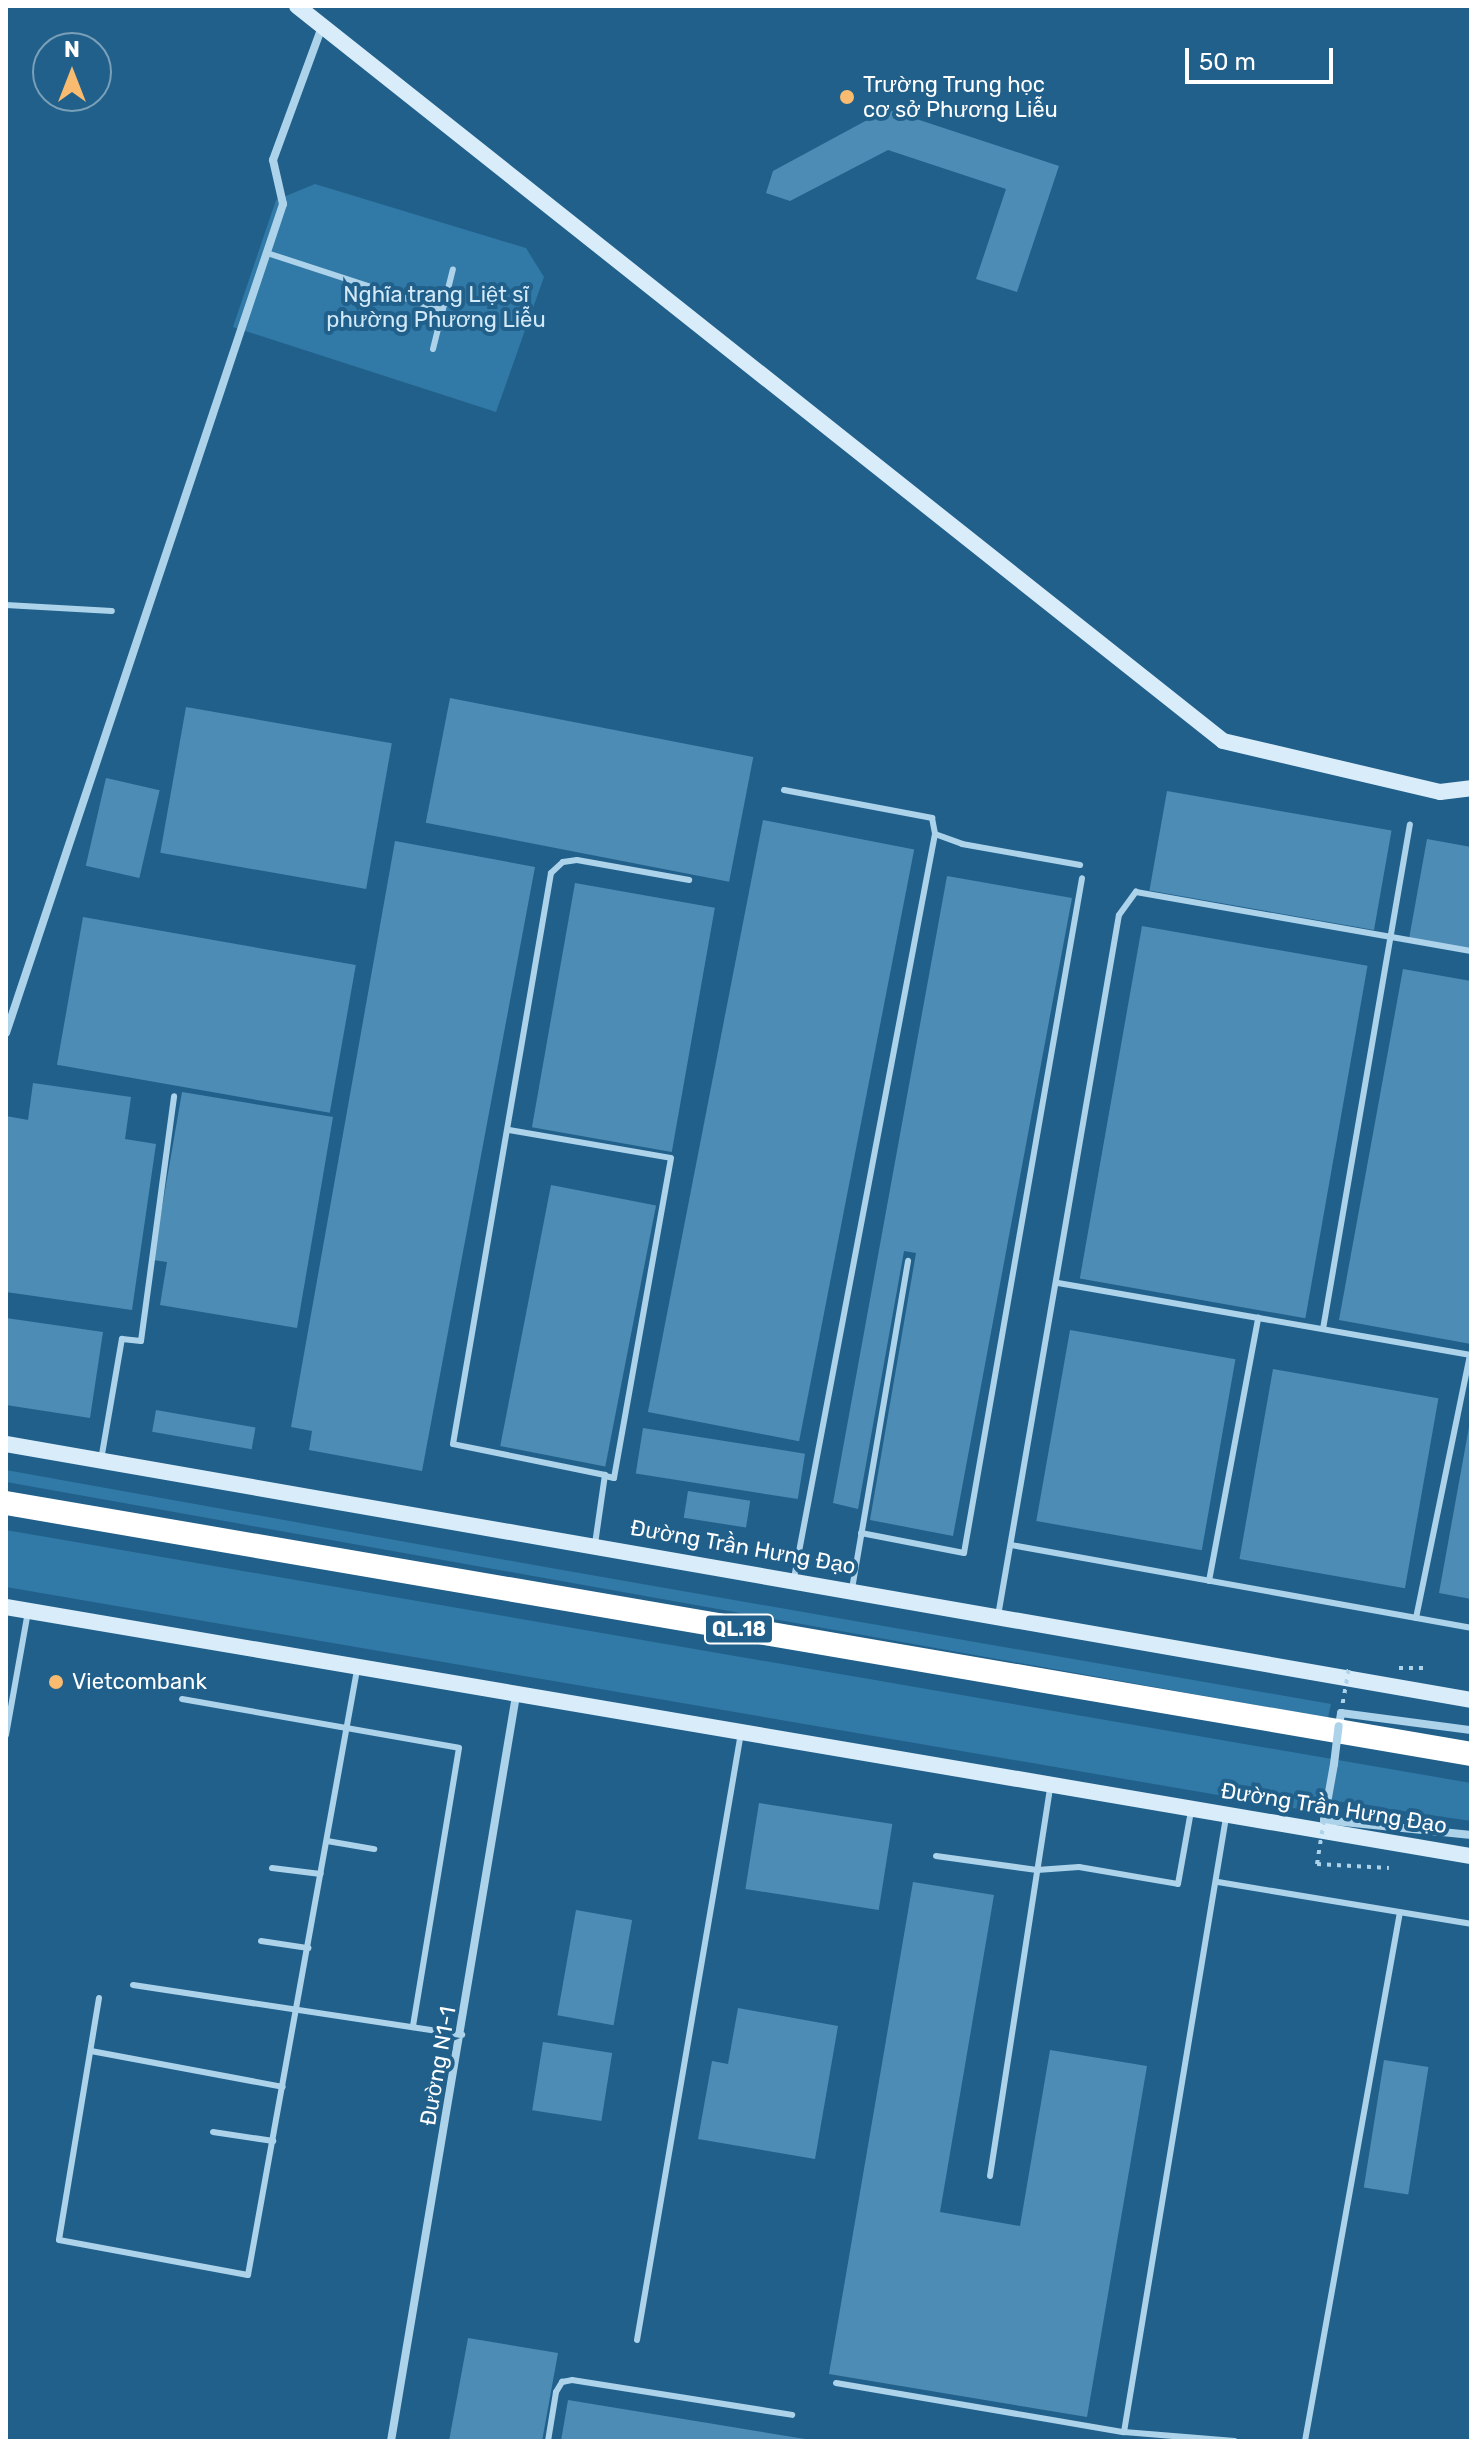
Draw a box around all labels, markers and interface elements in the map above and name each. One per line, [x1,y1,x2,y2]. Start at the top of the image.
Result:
north arrow [32,32,112,112]
scale bar [1189,32,1337,82]
text: N [64,36,80,63]
text: 50 m [1199,48,1256,76]
place label: Trường Trung học cơ sở Phương Liễu [863,71,1058,122]
marker: Trường Trung học cơ sở Phương Liễu [838,88,856,106]
park label: Nghĩa trang Liệt sĩ phường Phương Liễu [326,281,546,332]
street label: Đường Trần Hưng Đạo [628,1514,858,1580]
road number: QL.18 [703,1613,775,1645]
place label: Vietcombank [72,1669,207,1695]
marker: Vietcombank [47,1673,65,1691]
street label: Đường Trần Hưng Đạo [1219,1777,1449,1839]
street label: Đường N1-1 [415,2004,461,2128]

